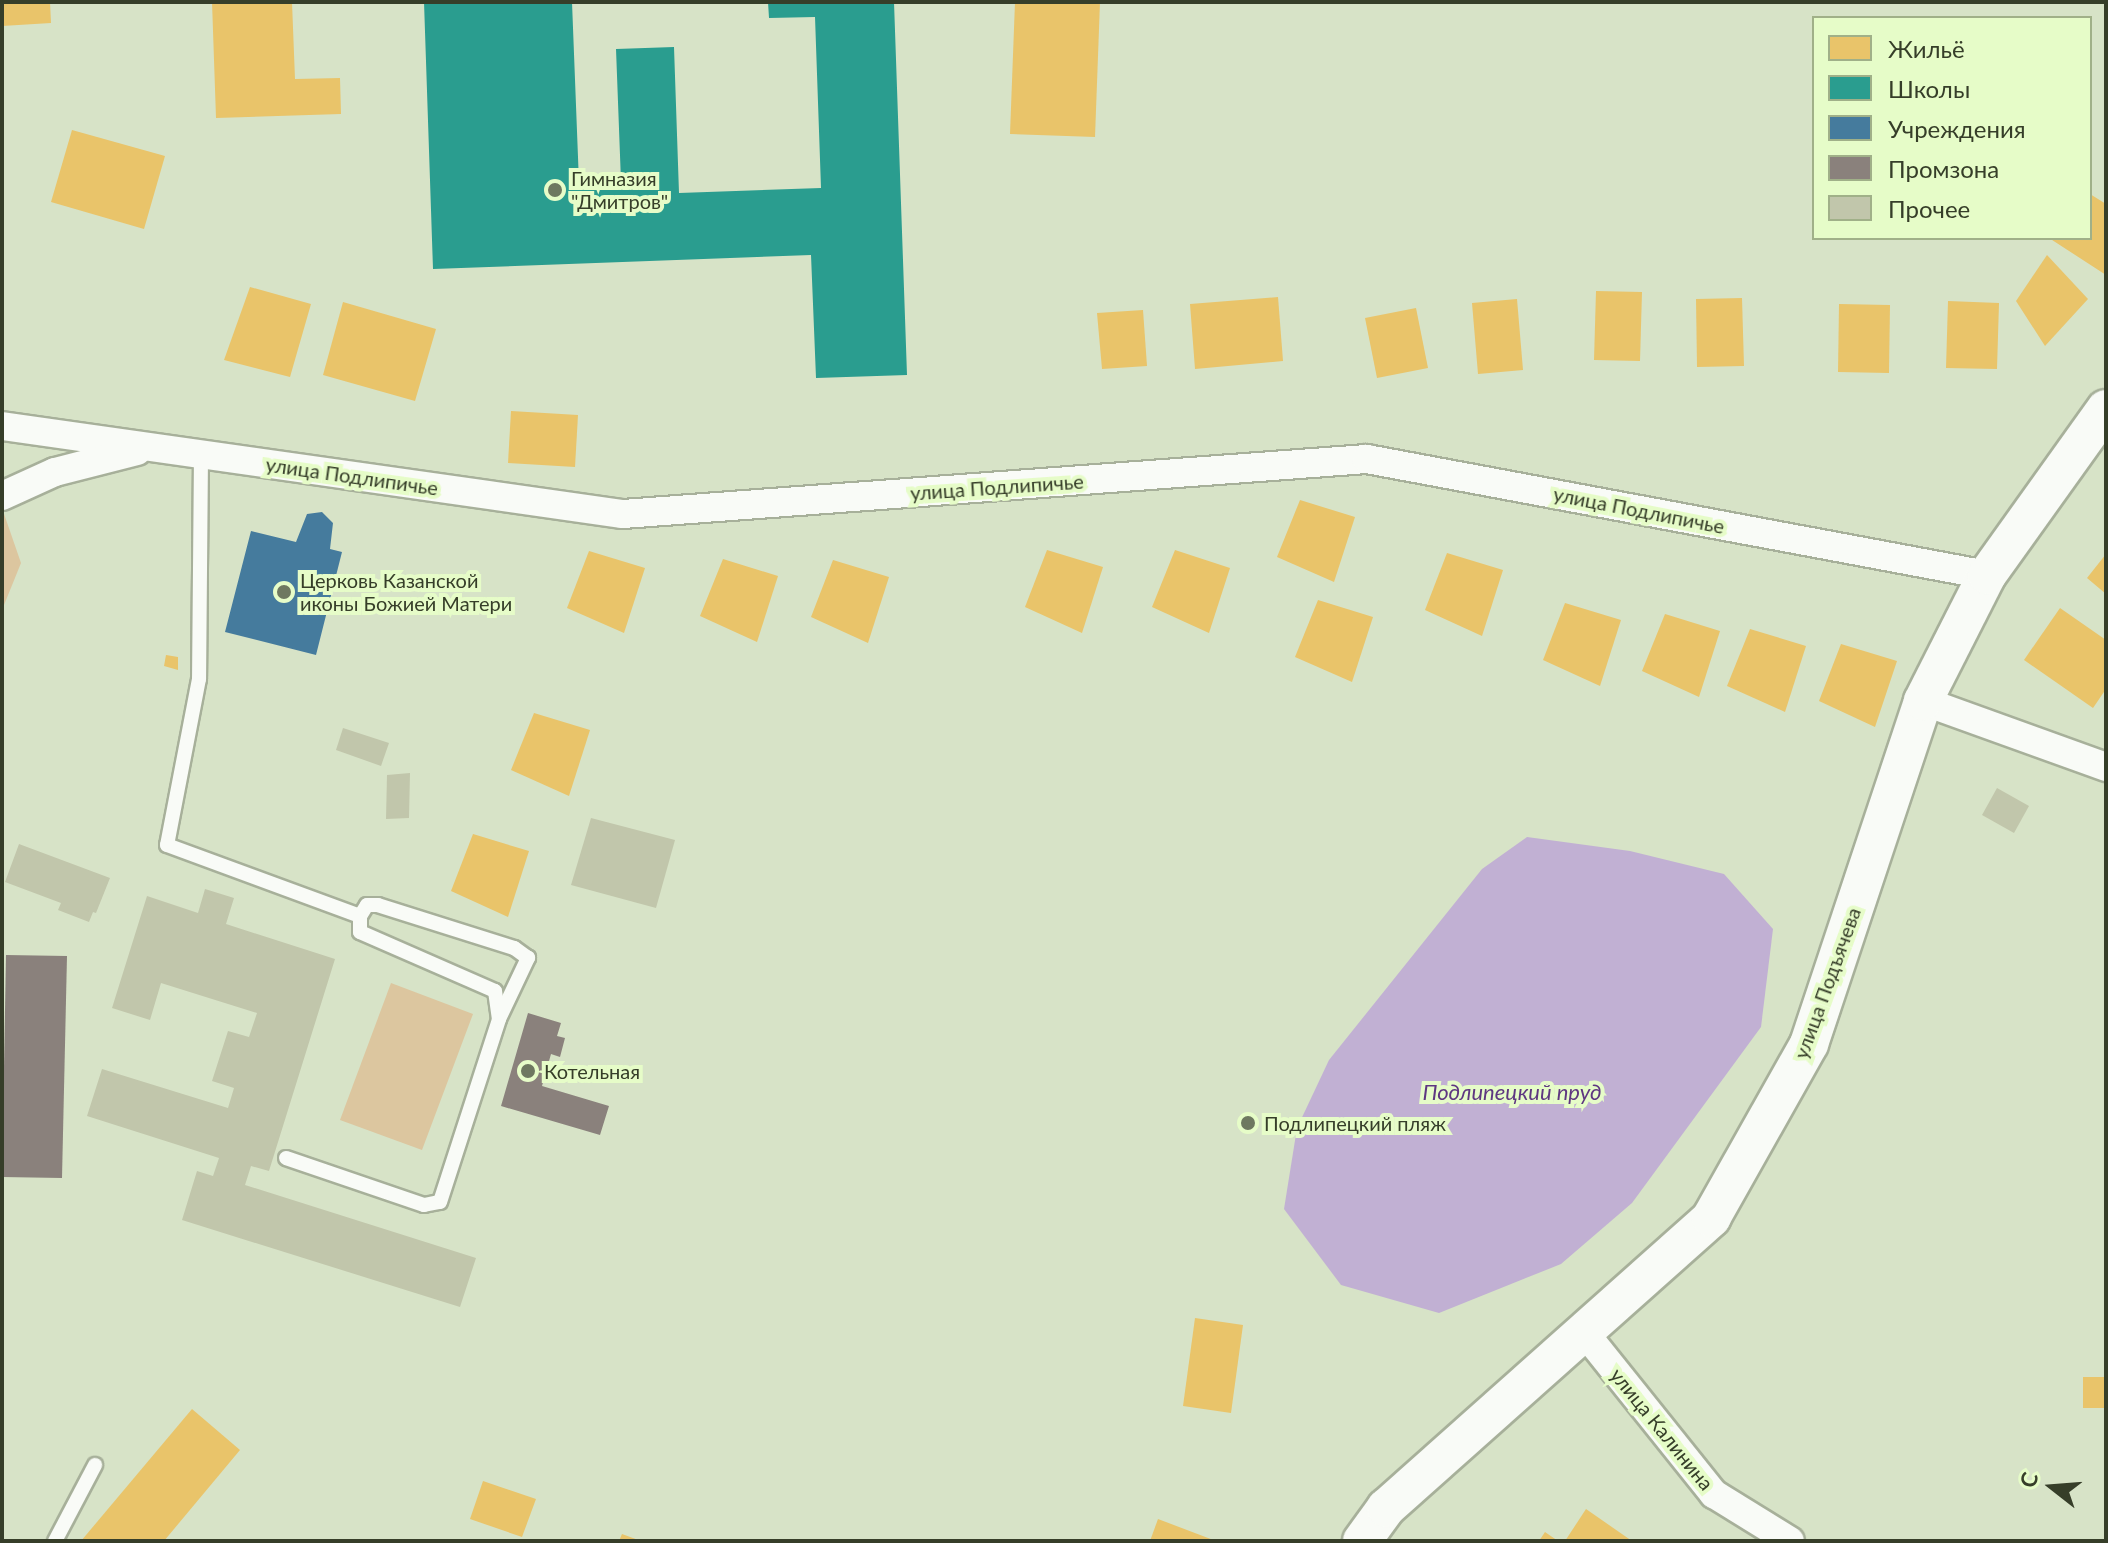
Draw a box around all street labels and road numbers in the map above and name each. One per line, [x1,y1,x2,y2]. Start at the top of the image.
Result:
street label: улица Подлипичье [264,452,440,500]
street label: улица Подлипичье [909,469,1085,505]
street label: улица Подлипичье [1551,482,1727,538]
street label: улица Подъячева [1788,904,1866,1062]
street label: улица Калинина [1605,1363,1719,1495]

